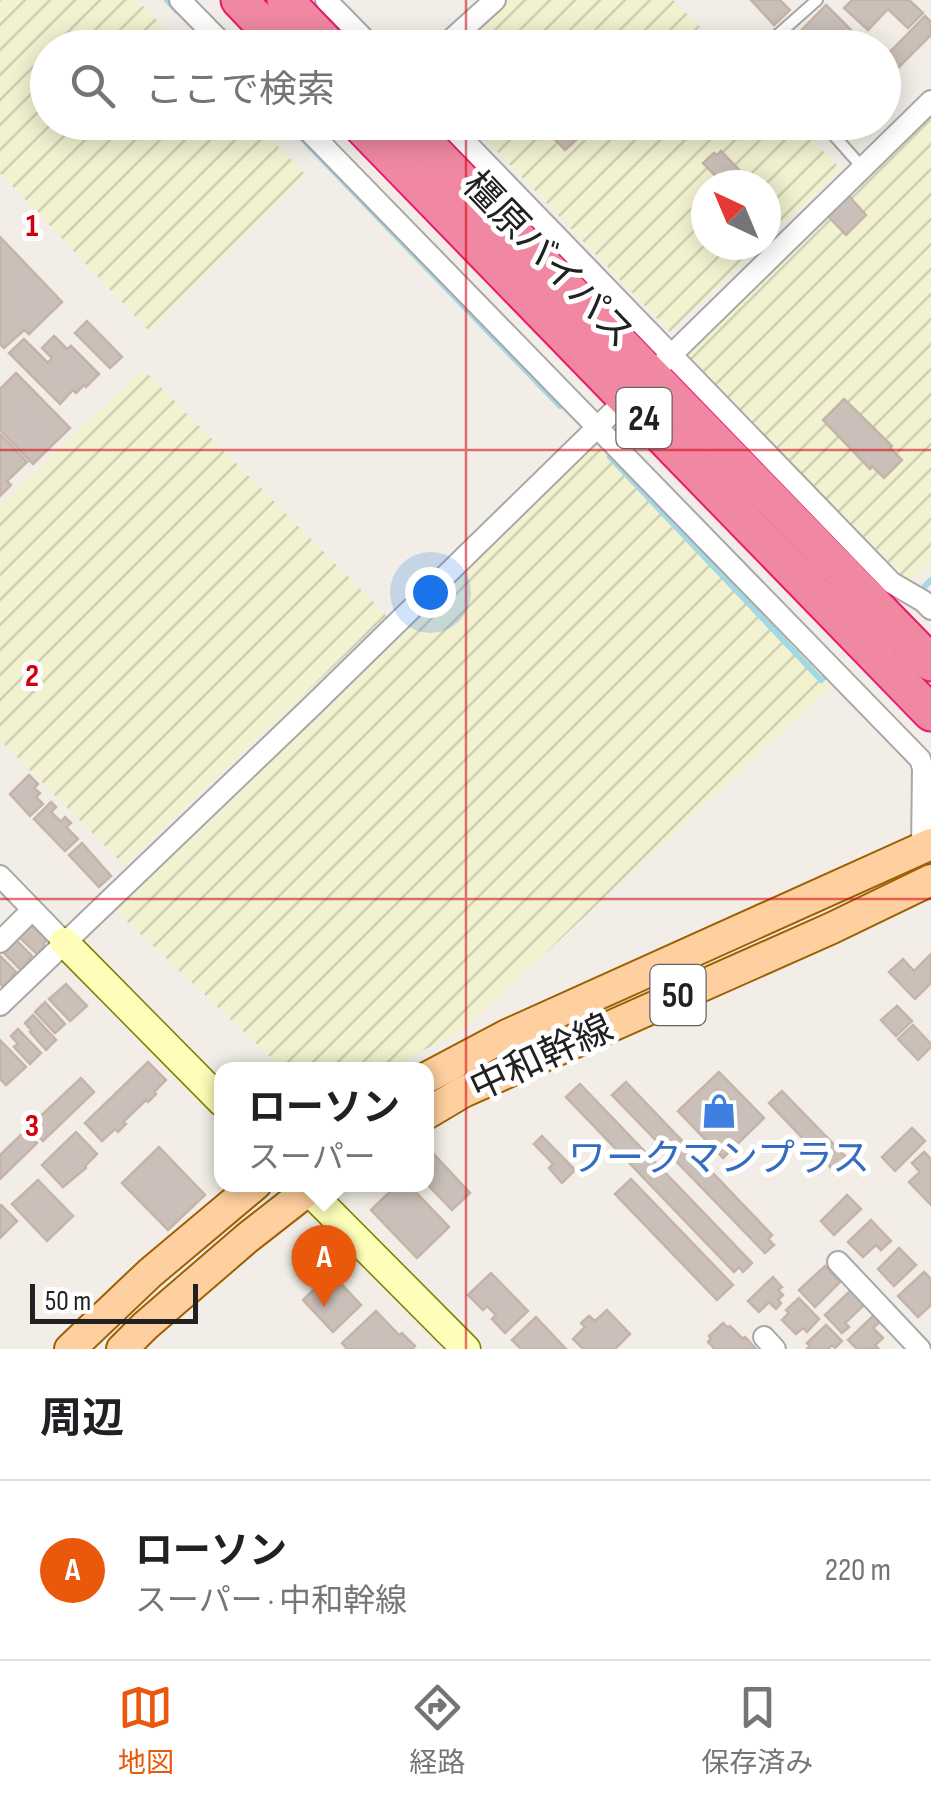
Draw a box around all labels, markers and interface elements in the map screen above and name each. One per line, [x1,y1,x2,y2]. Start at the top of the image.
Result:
search box [30,30,901,140]
icon: search [65,58,120,113]
text: ここで検索 [145,68,335,113]
street label: 橿原バイパス [453,163,643,357]
north arrow [691,170,781,260]
text: 1 [26,207,39,246]
road number: 24 [616,388,672,448]
your location [405,567,456,618]
text: 2 [25,657,39,696]
road number: 50 [650,965,706,1025]
street label: 中和幹線 [463,1006,620,1111]
popup [214,1062,434,1192]
text: ローソン [248,1086,400,1131]
shop icon: ワークマンプラス [700,1092,738,1130]
text: 3 [25,1107,39,1146]
place label: ワークマンプラス [568,1137,870,1182]
text: スーパー [248,1139,376,1178]
pin: A [292,1224,356,1307]
scale bar [30,1279,198,1324]
text: 50 m [45,1285,91,1318]
text: 周辺 [40,1394,124,1445]
text: ローソン [135,1529,287,1574]
text: A [65,1551,80,1590]
text: 220 m [825,1551,891,1590]
text: スーパー · 中和幹線 [135,1582,407,1621]
tab: 地図 [118,1680,174,1780]
tab: 経路 [409,1680,465,1780]
tab: 保存済み [701,1680,813,1780]

